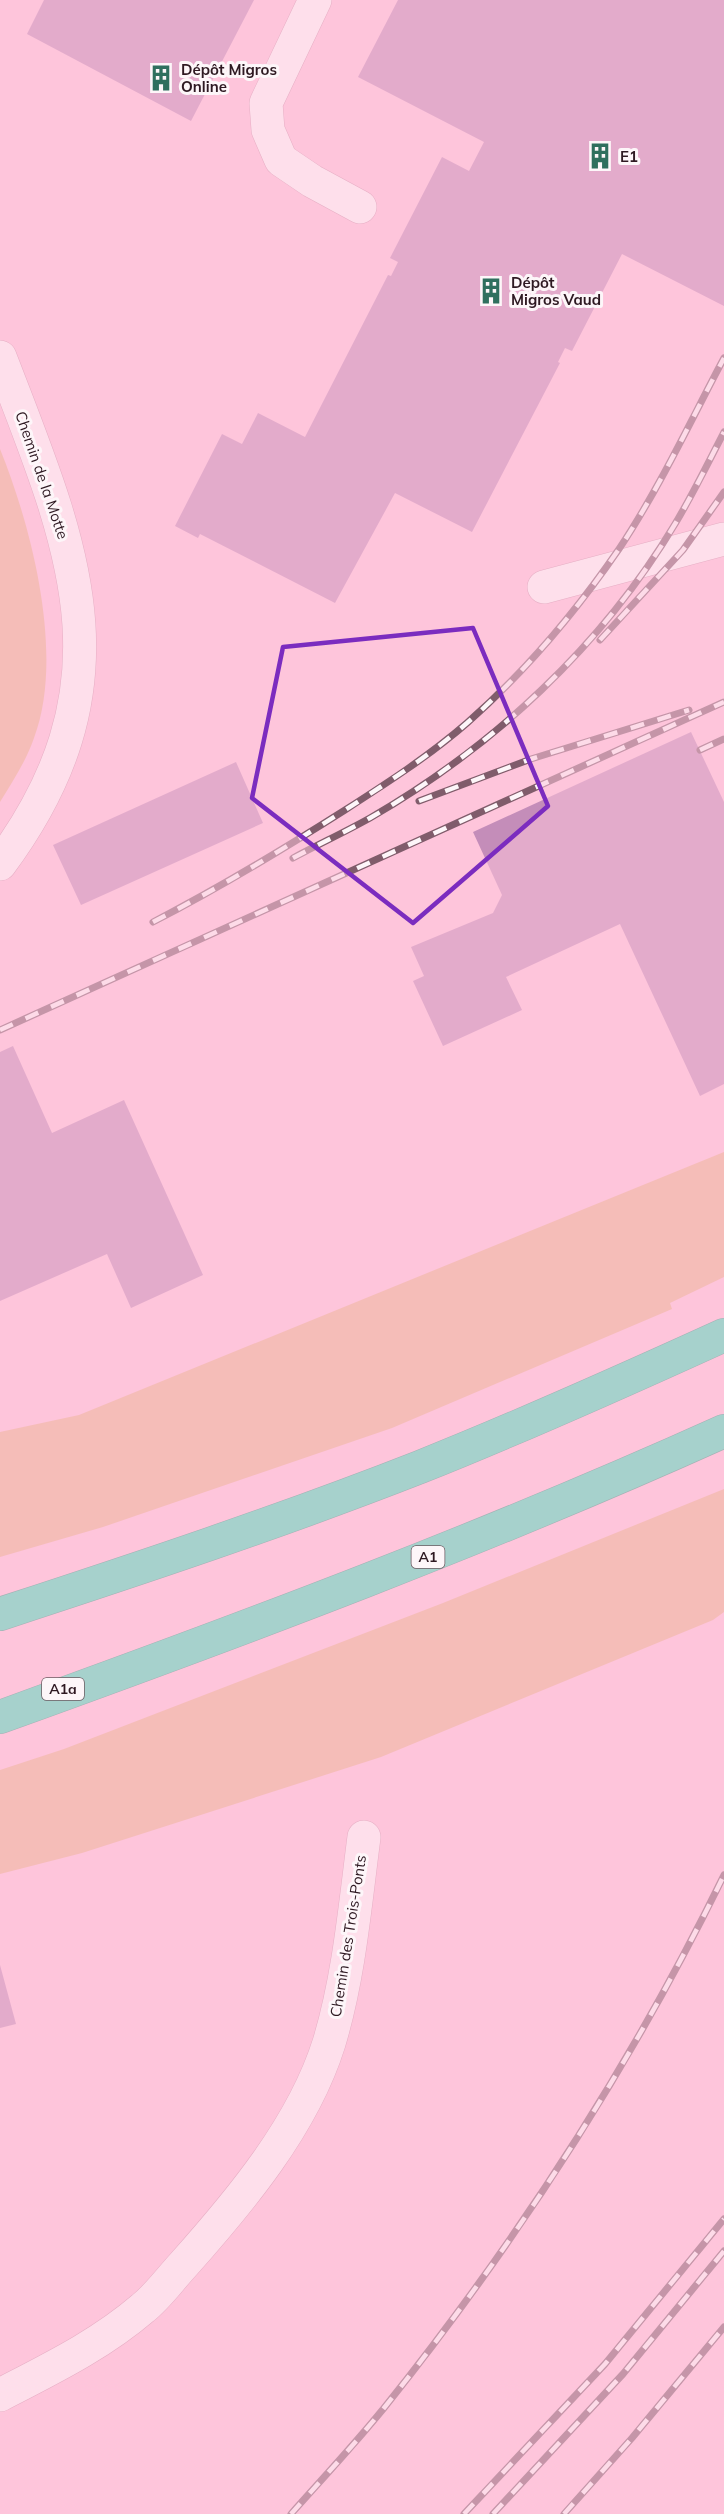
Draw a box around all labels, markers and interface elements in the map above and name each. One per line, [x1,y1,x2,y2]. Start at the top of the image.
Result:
place label: Dépôt Migros Online [181,60,277,96]
building icon: Dépôt Migros Online [146,63,176,93]
building icon: E1 [585,141,615,171]
place label: E1 [620,147,638,166]
place label: Dépôt Migros Vaud [511,273,601,309]
building icon: Dépôt Migros Vaud [476,276,506,306]
street label: Chemin de la Motte [11,409,73,541]
road number: A1 [412,1546,444,1568]
road number: A1a [42,1678,84,1700]
street label: Chemin des Trois-Ponts [326,1854,370,2018]

